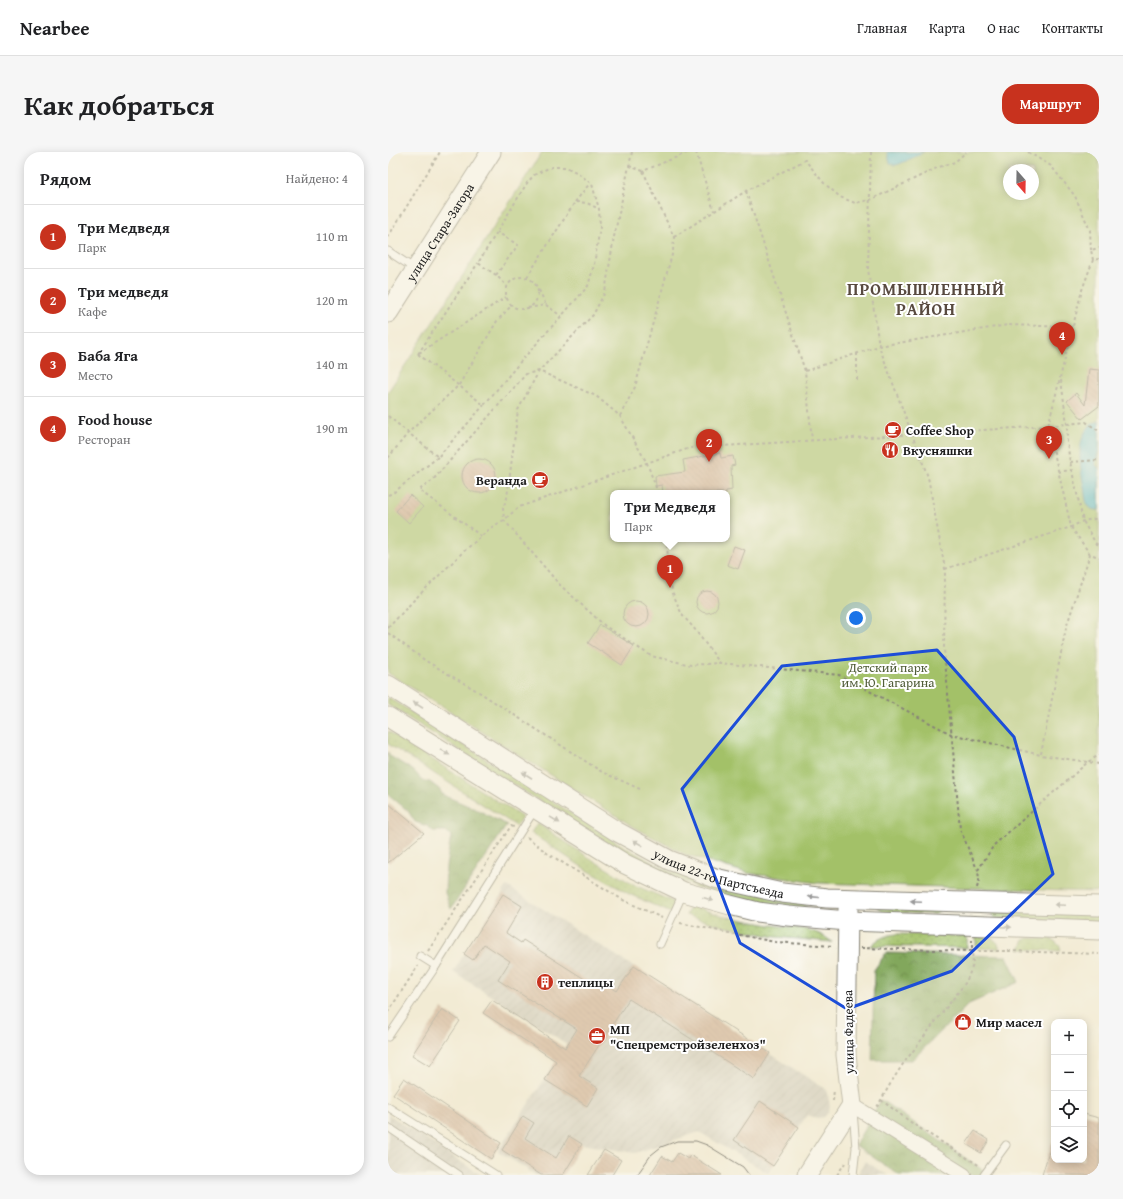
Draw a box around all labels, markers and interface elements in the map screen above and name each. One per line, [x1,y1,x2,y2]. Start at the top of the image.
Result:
text: Nearbee [20,14,90,42]
text: Главная [857,18,907,38]
text: Карта [929,18,965,38]
text: О нас [987,18,1020,38]
text: Контакты [1042,18,1103,38]
text: Как добраться [24,84,214,125]
button: Маршрут [1002,84,1099,124]
north arrow [1003,164,1039,200]
text: Рядом [40,166,91,191]
text: Найдено: 4 [286,169,348,188]
street label: улица Стара-Загора [401,179,479,286]
text: Три Медведя [78,217,170,238]
text: 1 [50,227,56,246]
text: 110 m [316,227,348,246]
text: Парк [78,238,106,257]
district label: ПРОМЫШЛЕННЫЙ РАЙОН [847,276,1005,321]
text: Три медведя [78,281,168,302]
text: 2 [50,291,56,310]
text: 120 m [316,291,348,310]
text: Кафе [78,302,107,321]
pin: 4 [1049,322,1075,355]
text: Баба Яга [78,345,138,366]
text: 3 [50,355,56,374]
text: 140 m [316,355,348,374]
text: Место [78,366,113,385]
text: Food house [78,409,152,430]
text: 4 [50,419,56,438]
text: 190 m [316,419,348,438]
cafe icon: Coffee Shop [883,420,903,440]
place label: Coffee Shop [906,421,974,440]
pin: 3 [1036,426,1062,459]
pin: 2 [696,429,722,462]
text: Ресторан [78,430,131,449]
restaurant icon: Вкусняшки [880,440,900,460]
place label: Вкусняшки [903,441,973,460]
cafe icon: Веранда [530,470,550,490]
place label: Веранда [476,471,527,490]
popup [610,490,730,542]
text: Три Медведя [624,496,716,517]
text: Парк [624,517,653,536]
pin: 1 [657,555,683,588]
your location [846,608,866,628]
park label: Детский парк им. Ю. Гагарина [842,658,935,692]
one-way arrow [412,701,424,708]
one-way arrow [440,748,450,756]
one-way arrow [522,771,533,778]
one-way arrow [550,817,561,824]
one-way arrow [632,840,644,847]
street label: улица 22-го Партсъезда [649,844,787,903]
one-way arrow [808,893,820,900]
one-way arrow [702,896,714,902]
one-way arrow [909,898,922,904]
one-way arrow [1053,902,1066,908]
one-way arrow [1000,924,1013,930]
building icon: теплицы [535,972,555,992]
place label: теплицы [558,973,613,992]
street label: улица Фадеева [838,989,859,1075]
shop icon: Мир масел [953,1012,973,1032]
place label: Мир масел [976,1013,1042,1032]
map controls [1051,1019,1087,1163]
button: + [1051,1019,1087,1055]
place label: МП "Спецремстройзеленхоз" [610,1020,766,1054]
office icon: МП "Спецремстройзеленхоз" [587,1026,607,1046]
button: − [1051,1055,1087,1091]
button: locate [1051,1091,1087,1127]
button: layers [1051,1127,1087,1163]

